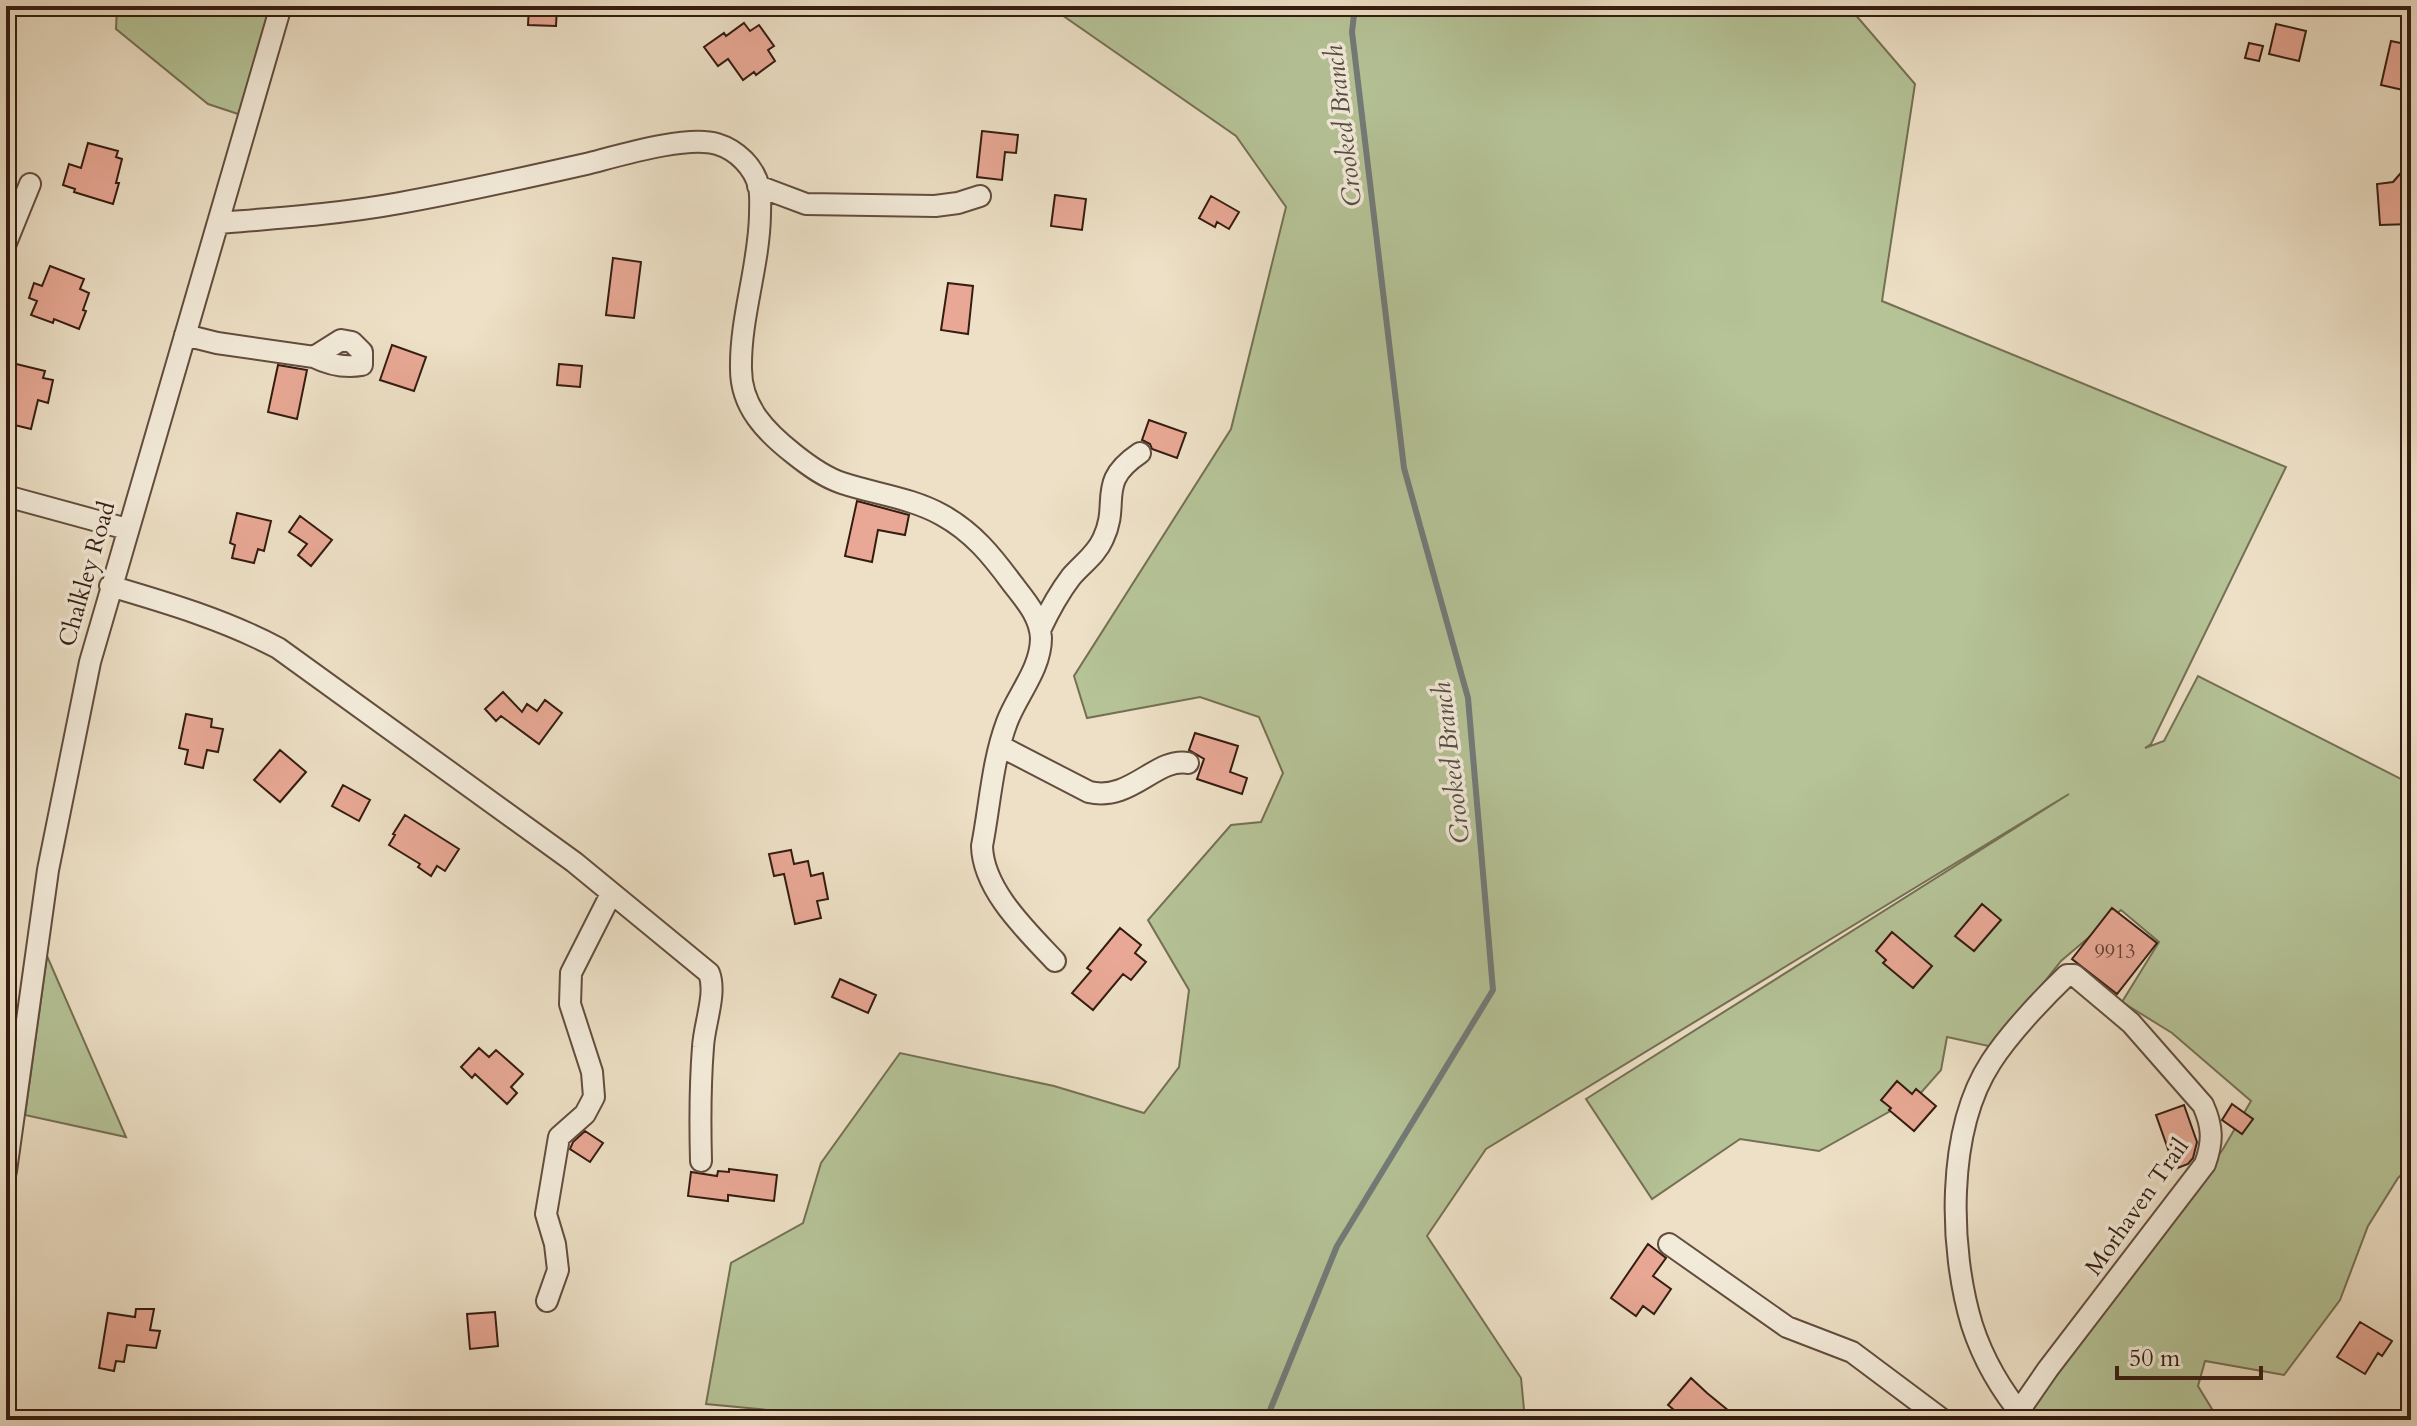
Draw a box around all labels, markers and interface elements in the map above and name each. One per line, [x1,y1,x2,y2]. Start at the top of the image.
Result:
water label: Crooked Branch [1316,43,1370,209]
street label: Chalkley Road [51,497,124,651]
water label: Crooked Branch [1424,680,1478,846]
house number: 9913 [2095,938,2135,965]
street label: Morhaven Trail [2077,1132,2197,1282]
scale bar [2117,1330,2261,1380]
text: 50 m [2129,1342,2181,1375]

